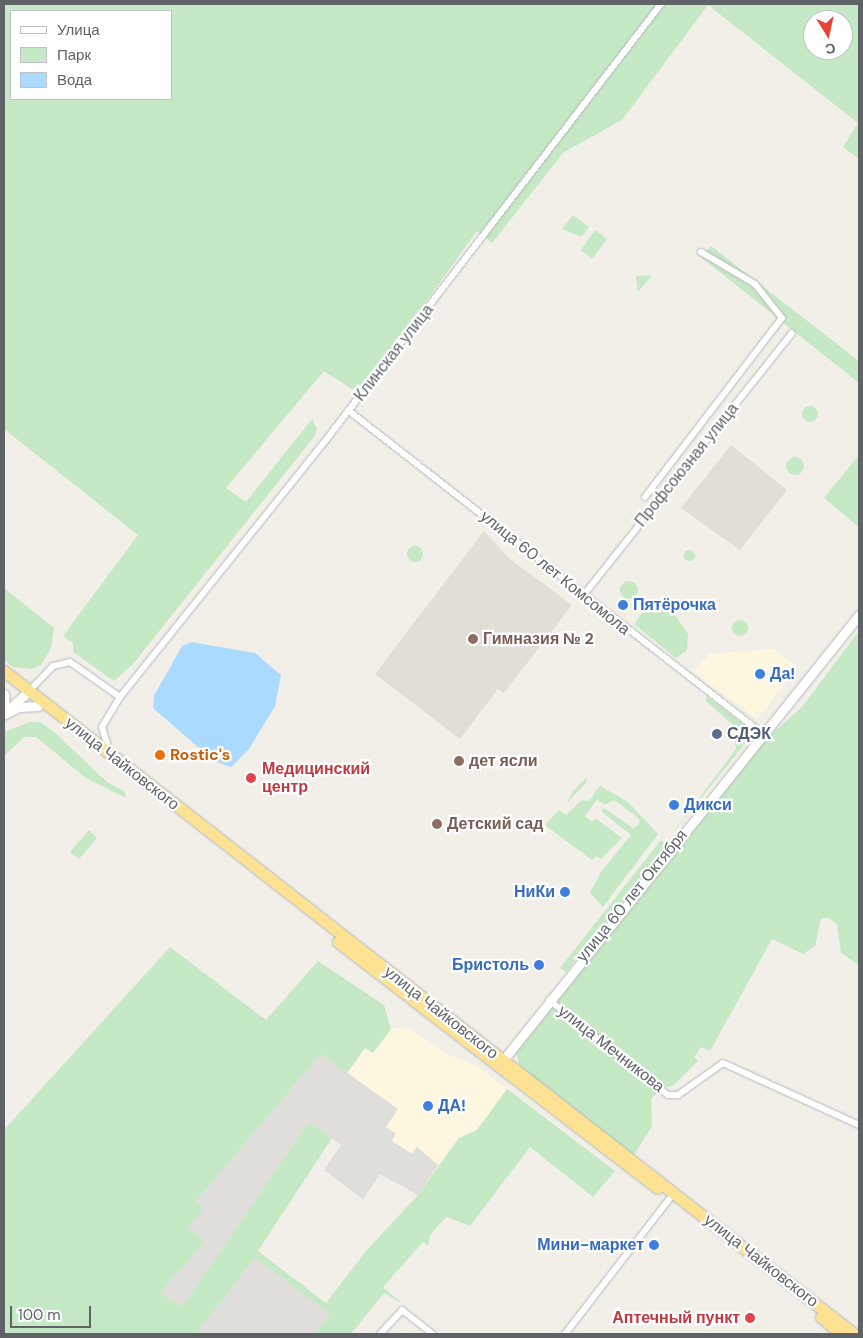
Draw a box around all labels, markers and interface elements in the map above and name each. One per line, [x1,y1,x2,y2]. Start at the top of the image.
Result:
legend [10,10,172,100]
north arrow [803,10,853,60]
text: Улица [57,20,100,40]
text: С [824,39,837,59]
text: Парк [57,45,91,65]
text: Вода [57,70,92,90]
street label: Клинская улица [350,301,438,405]
street label: Профсоюзная улица [631,399,743,531]
street label: улица 60 лет Комсомола [476,507,634,639]
place label: Пятёрочка [633,595,716,615]
marker: Пятёрочка [617,599,629,611]
place label: Гимназия № 2 [483,629,594,649]
marker: Гимназия № 2 [467,633,479,645]
place label: Да! [770,664,795,684]
marker: Да! [754,668,766,680]
street label: улица Чайковского [61,713,183,815]
place label: СДЭК [727,724,771,744]
marker: СДЭК [711,728,723,740]
place label: Rostic's [170,745,230,765]
marker: Rostic's [154,749,166,761]
place label: дет ясли [469,751,538,771]
marker: дет ясли [453,755,465,767]
place label: Медицинский центр [262,759,370,797]
marker: Медицинский центр [244,771,258,785]
place label: Дикси [684,795,732,815]
marker: Дикси [668,799,680,811]
place label: Детский сад [447,814,543,834]
marker: Детский сад [431,818,443,830]
street label: улица 60 лет Октября [573,826,691,966]
place label: НиКи [514,882,555,902]
marker: НиКи [559,886,571,898]
place label: Бристоль [452,955,529,975]
marker: Бристоль [533,959,545,971]
street label: улица Чайковского [380,962,502,1064]
street label: улица Мечникова [554,1002,668,1096]
place label: ДА! [438,1096,466,1116]
marker: ДА! [422,1100,434,1112]
street label: улица Чайковского [700,1210,822,1312]
place label: Мини-маркет [537,1235,644,1255]
marker: Мини-маркет [648,1239,660,1251]
scale bar [12,1296,94,1328]
text: 100 m [18,1305,61,1325]
place label: Аптечный пункт [612,1308,740,1328]
marker: Аптечный пункт [744,1312,756,1324]

